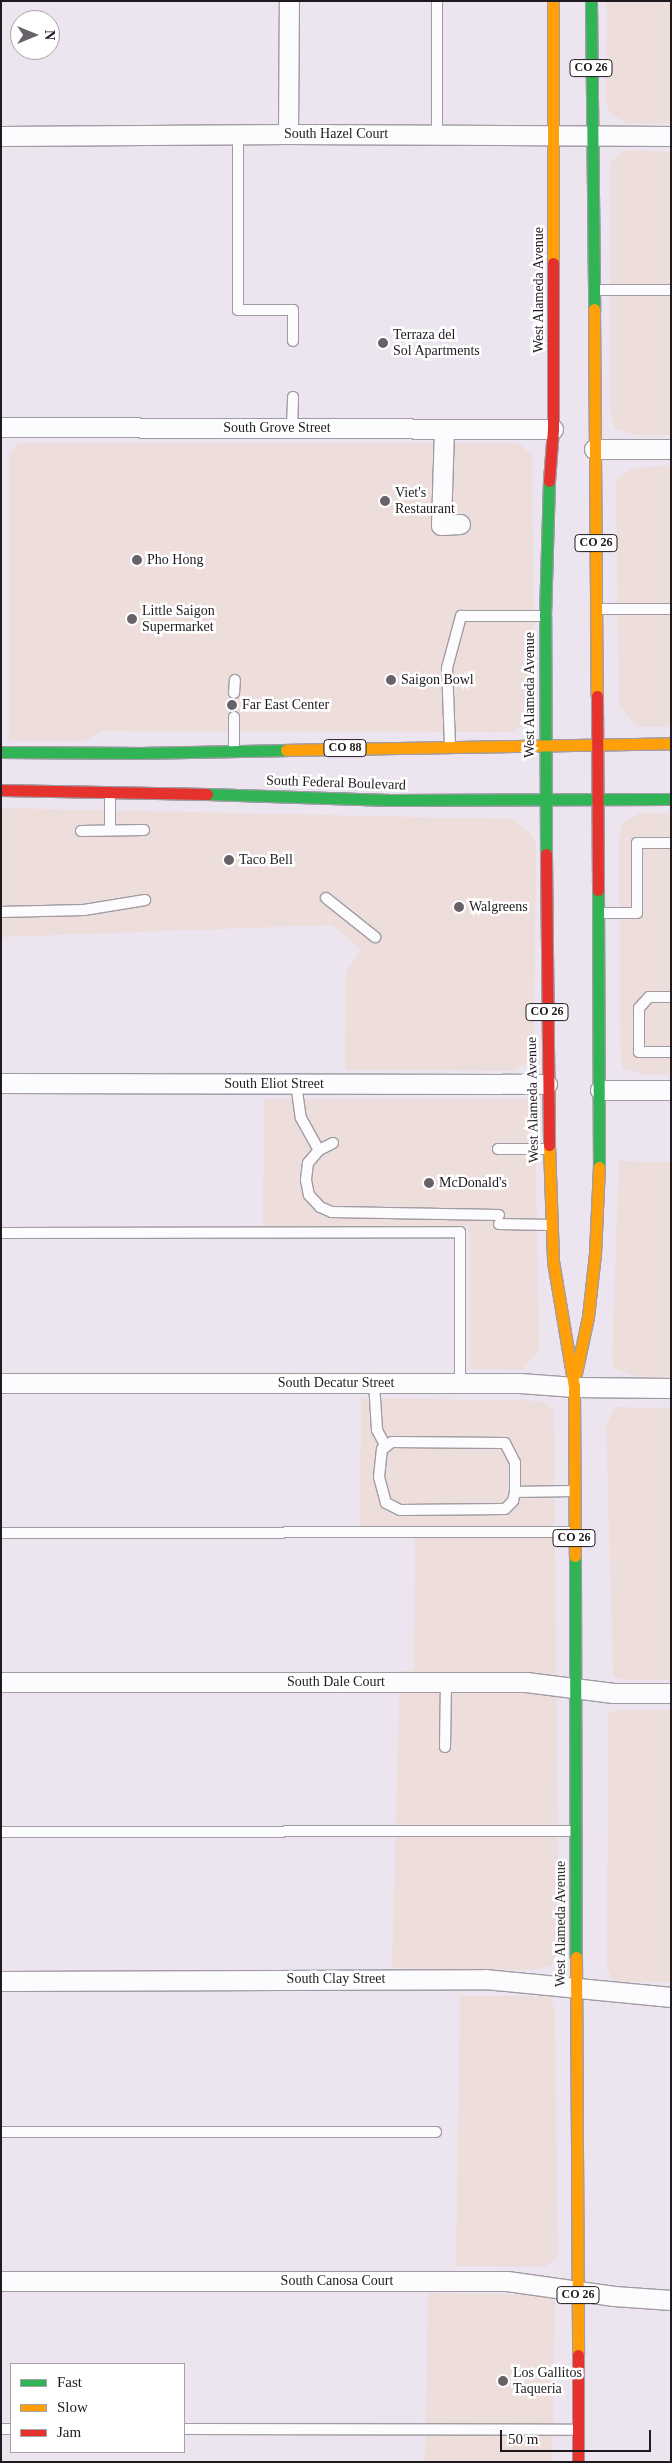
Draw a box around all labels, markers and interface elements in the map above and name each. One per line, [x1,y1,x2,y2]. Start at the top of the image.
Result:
north arrow [10,10,60,60]
text: N [42,30,57,40]
road number: CO 26 [568,58,614,78]
street label: South Hazel Court [284,126,388,142]
street label: West Alameda Avenue [531,226,547,354]
place label: Terraza del Sol Apartments [393,327,480,360]
marker: Terraza del Sol Apartments [377,337,389,349]
street label: South Grove Street [223,420,331,436]
place label: Viet's Restaurant [395,485,455,518]
marker: Viet's Restaurant [379,495,391,507]
road number: CO 26 [574,534,618,552]
place label: Pho Hong [147,552,203,568]
marker: Pho Hong [131,554,143,566]
place label: Little Saigon Supermarket [142,603,215,636]
marker: Little Saigon Supermarket [126,613,138,625]
street label: West Alameda Avenue [522,631,538,759]
place label: Saigon Bowl [401,672,474,688]
marker: Saigon Bowl [385,674,397,686]
place label: Far East Center [242,697,329,713]
marker: Far East Center [226,699,238,711]
road number: CO 88 [322,738,368,758]
street label: South Federal Boulevard [266,772,406,794]
place label: Taco Bell [239,852,293,868]
marker: Taco Bell [223,854,235,866]
place label: Walgreens [469,899,528,915]
marker: Walgreens [453,901,465,913]
road number: CO 26 [524,1002,570,1022]
street label: West Alameda Avenue [523,1036,543,1164]
street label: South Eliot Street [224,1076,324,1092]
place label: McDonald's [439,1175,507,1191]
marker: McDonald's [423,1177,435,1189]
street label: South Decatur Street [278,1375,394,1391]
road number: CO 26 [552,1529,596,1548]
street label: South Dale Court [287,1674,385,1690]
street label: West Alameda Avenue [553,1860,569,1988]
street label: South Clay Street [287,1971,385,1987]
street label: South Canosa Court [281,2273,393,2289]
road number: CO 26 [556,2286,600,2304]
legend [10,2363,185,2453]
place label: Los Gallitos Taqueria [513,2365,582,2398]
text: Fast [57,2374,82,2390]
marker: Los Gallitos Taqueria [497,2375,509,2387]
text: Slow [57,2399,88,2415]
scale bar [502,2420,653,2452]
text: Jam [57,2424,81,2440]
text: 50 m [508,2431,538,2447]

